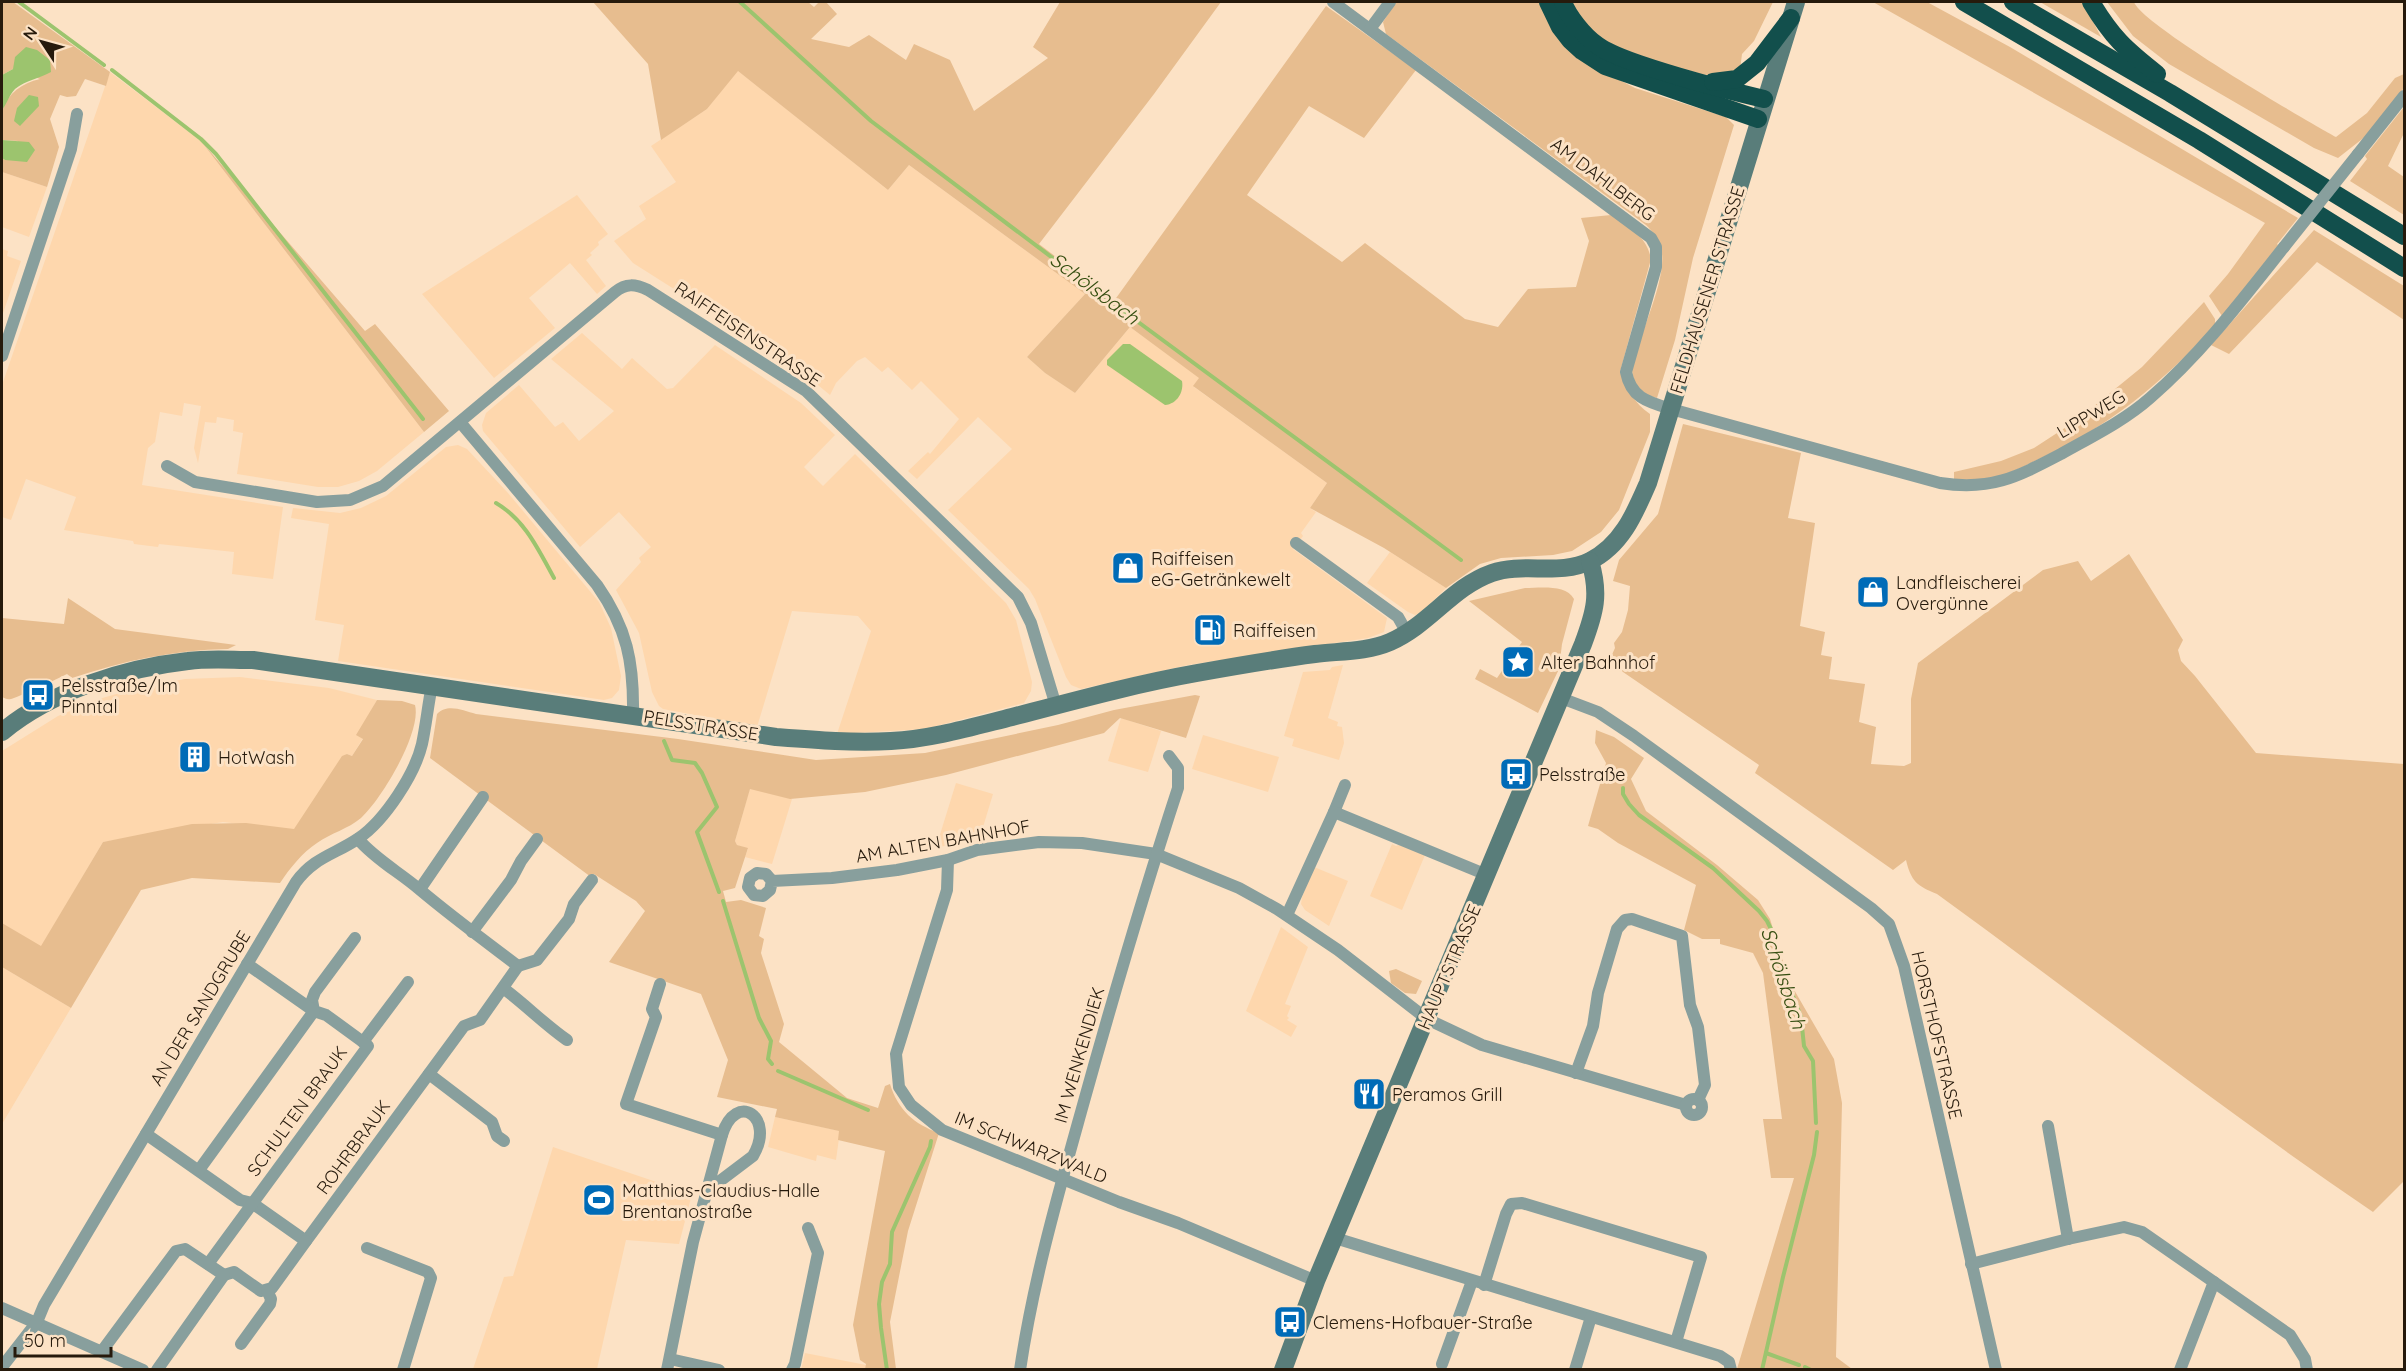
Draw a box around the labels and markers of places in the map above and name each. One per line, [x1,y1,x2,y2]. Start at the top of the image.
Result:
place label: Raiffeisen eG-Getränkewelt [1151,547,1291,591]
shop icon: Raiffeisen eG-Getränkewelt [1110,550,1146,586]
place label: Landfleischerei Overgünne [1896,571,2021,615]
shop icon: Landfleischerei Overgünne [1855,574,1891,610]
fuel station icon: Raiffeisen [1192,612,1228,648]
place label: Raiffeisen [1233,619,1316,642]
place icon: Alter Bahnhof [1500,644,1536,680]
place label: Alter Bahnhof [1541,651,1656,674]
place label: Pelsstraße/Im Pinntal [61,674,178,718]
bus stop icon: Pelsstraße/Im Pinntal [20,677,56,713]
building icon: HotWash [177,739,213,775]
place label: HotWash [218,746,295,769]
bus stop icon: Pelsstraße [1498,756,1534,792]
place label: Pelsstraße [1539,763,1626,786]
restaurant icon: Peramos Grill [1351,1076,1387,1112]
place label: Peramos Grill [1392,1083,1503,1106]
place label: Matthias-Claudius-Halle Brentanostraße [622,1179,820,1223]
sports icon: Matthias-Claudius-Halle Brentanostraße [581,1182,617,1218]
bus stop icon: Clemens-Hofbauer-Straße [1272,1304,1308,1340]
place label: Clemens-Hofbauer-Straße [1313,1311,1533,1334]

